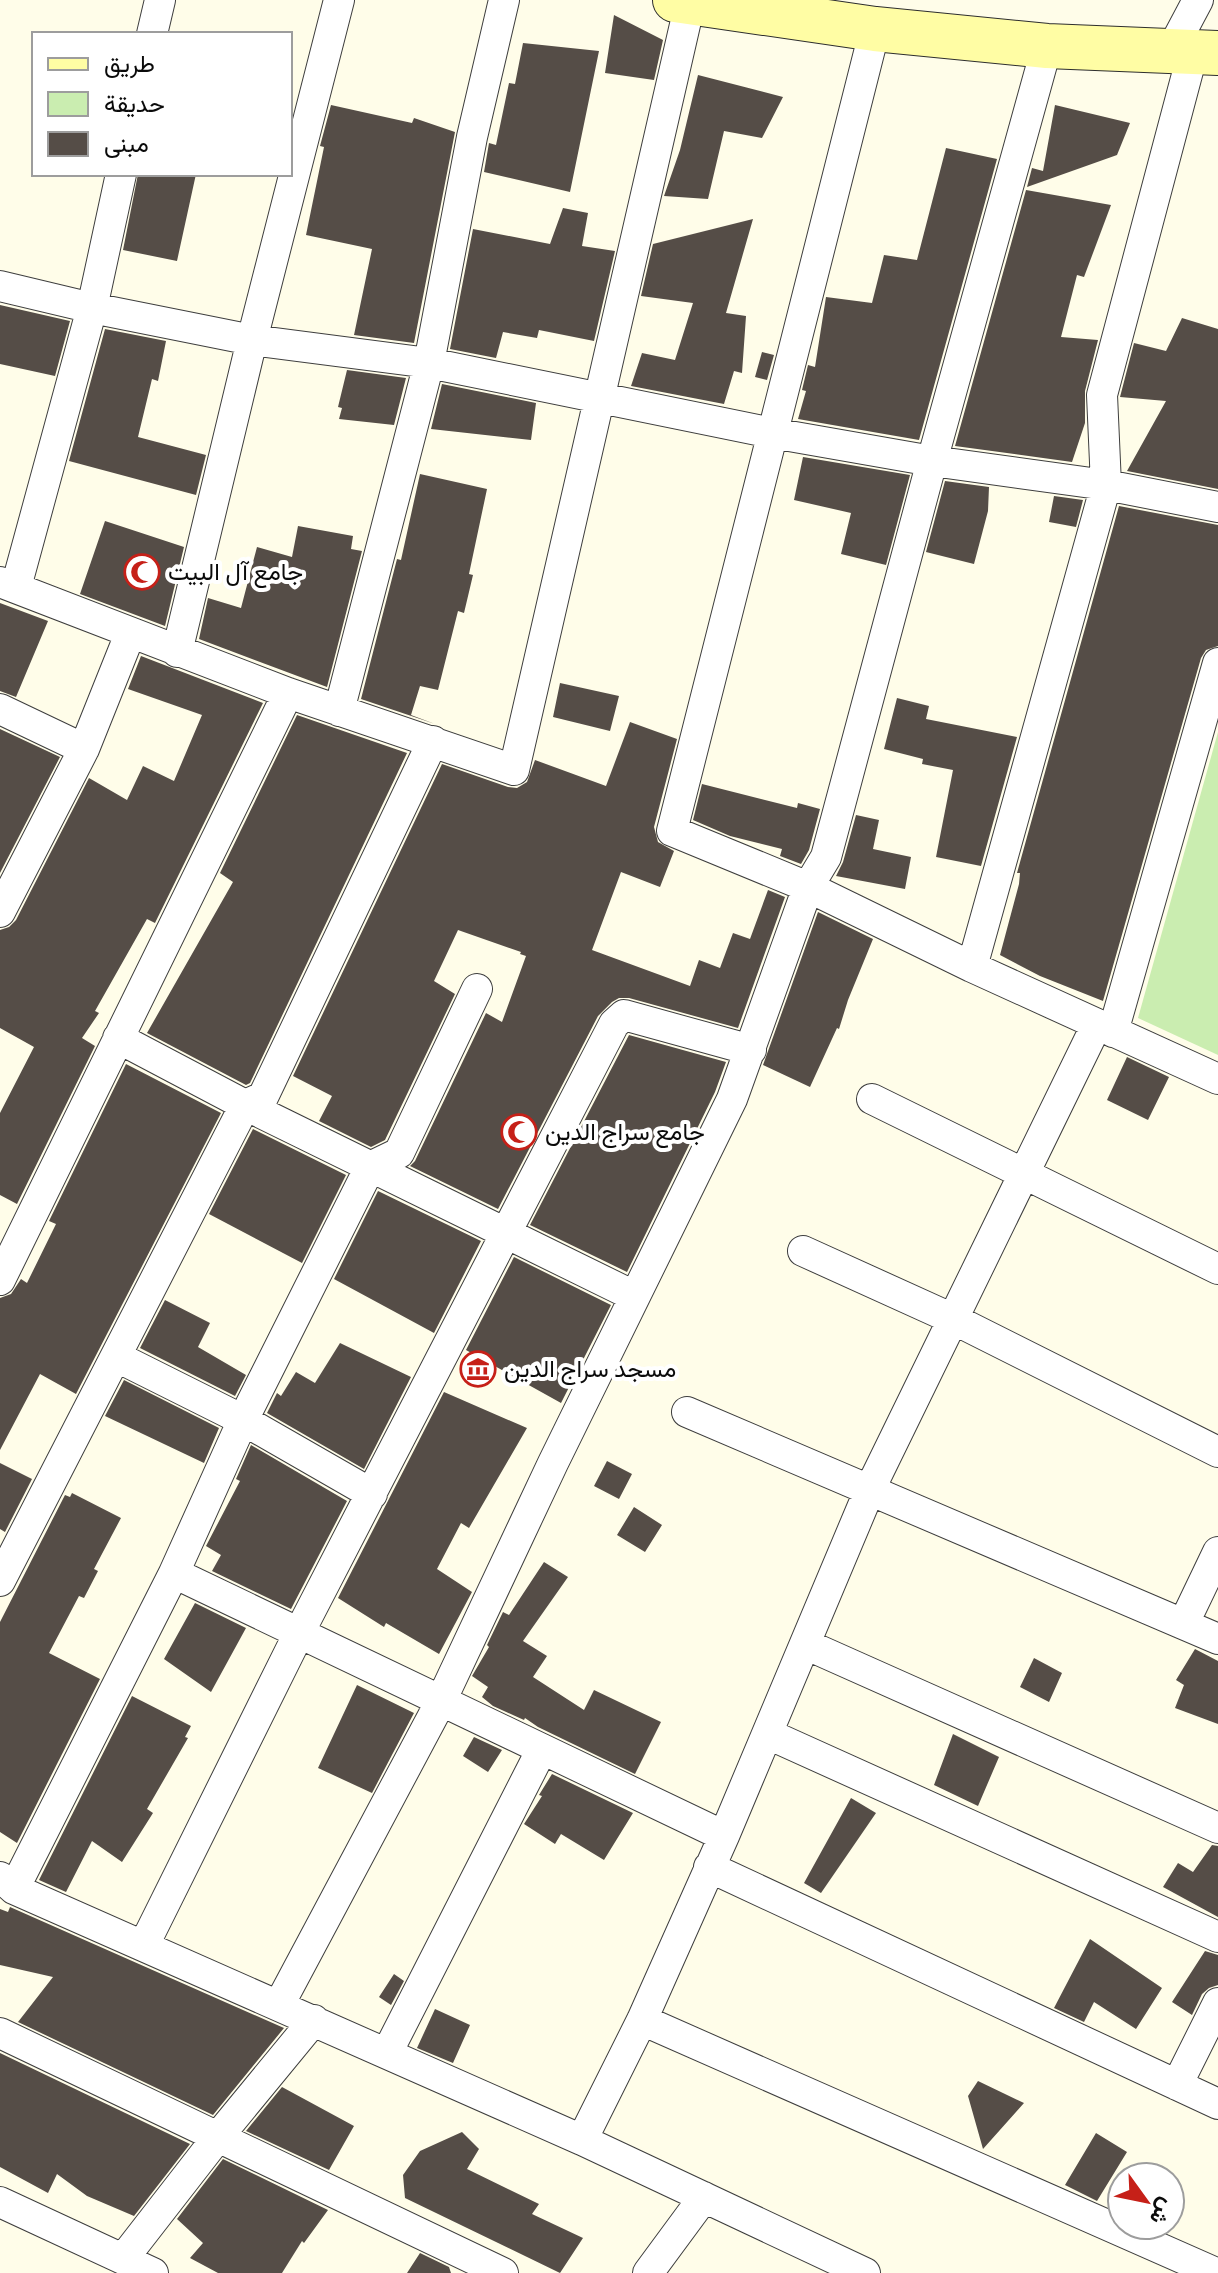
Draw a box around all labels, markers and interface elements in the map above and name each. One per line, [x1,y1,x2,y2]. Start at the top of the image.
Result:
legend [32,32,292,176]
text: طريق [104,47,155,80]
text: حديقة [104,87,165,120]
text: مبنى [104,127,149,160]
mosque icon: جامع آل البيت [123,553,161,591]
place label: جامع آل البيت [168,555,303,589]
mosque icon: جامع سراج الدين [500,1113,538,1151]
place label: جامع سراج الدين [545,1115,705,1149]
museum icon: مسجد سراج الدين [459,1350,497,1388]
place label: مسجد سراج الدين [504,1352,676,1385]
north arrow [1106,2161,1186,2241]
text: ش [1143,2193,1183,2231]

